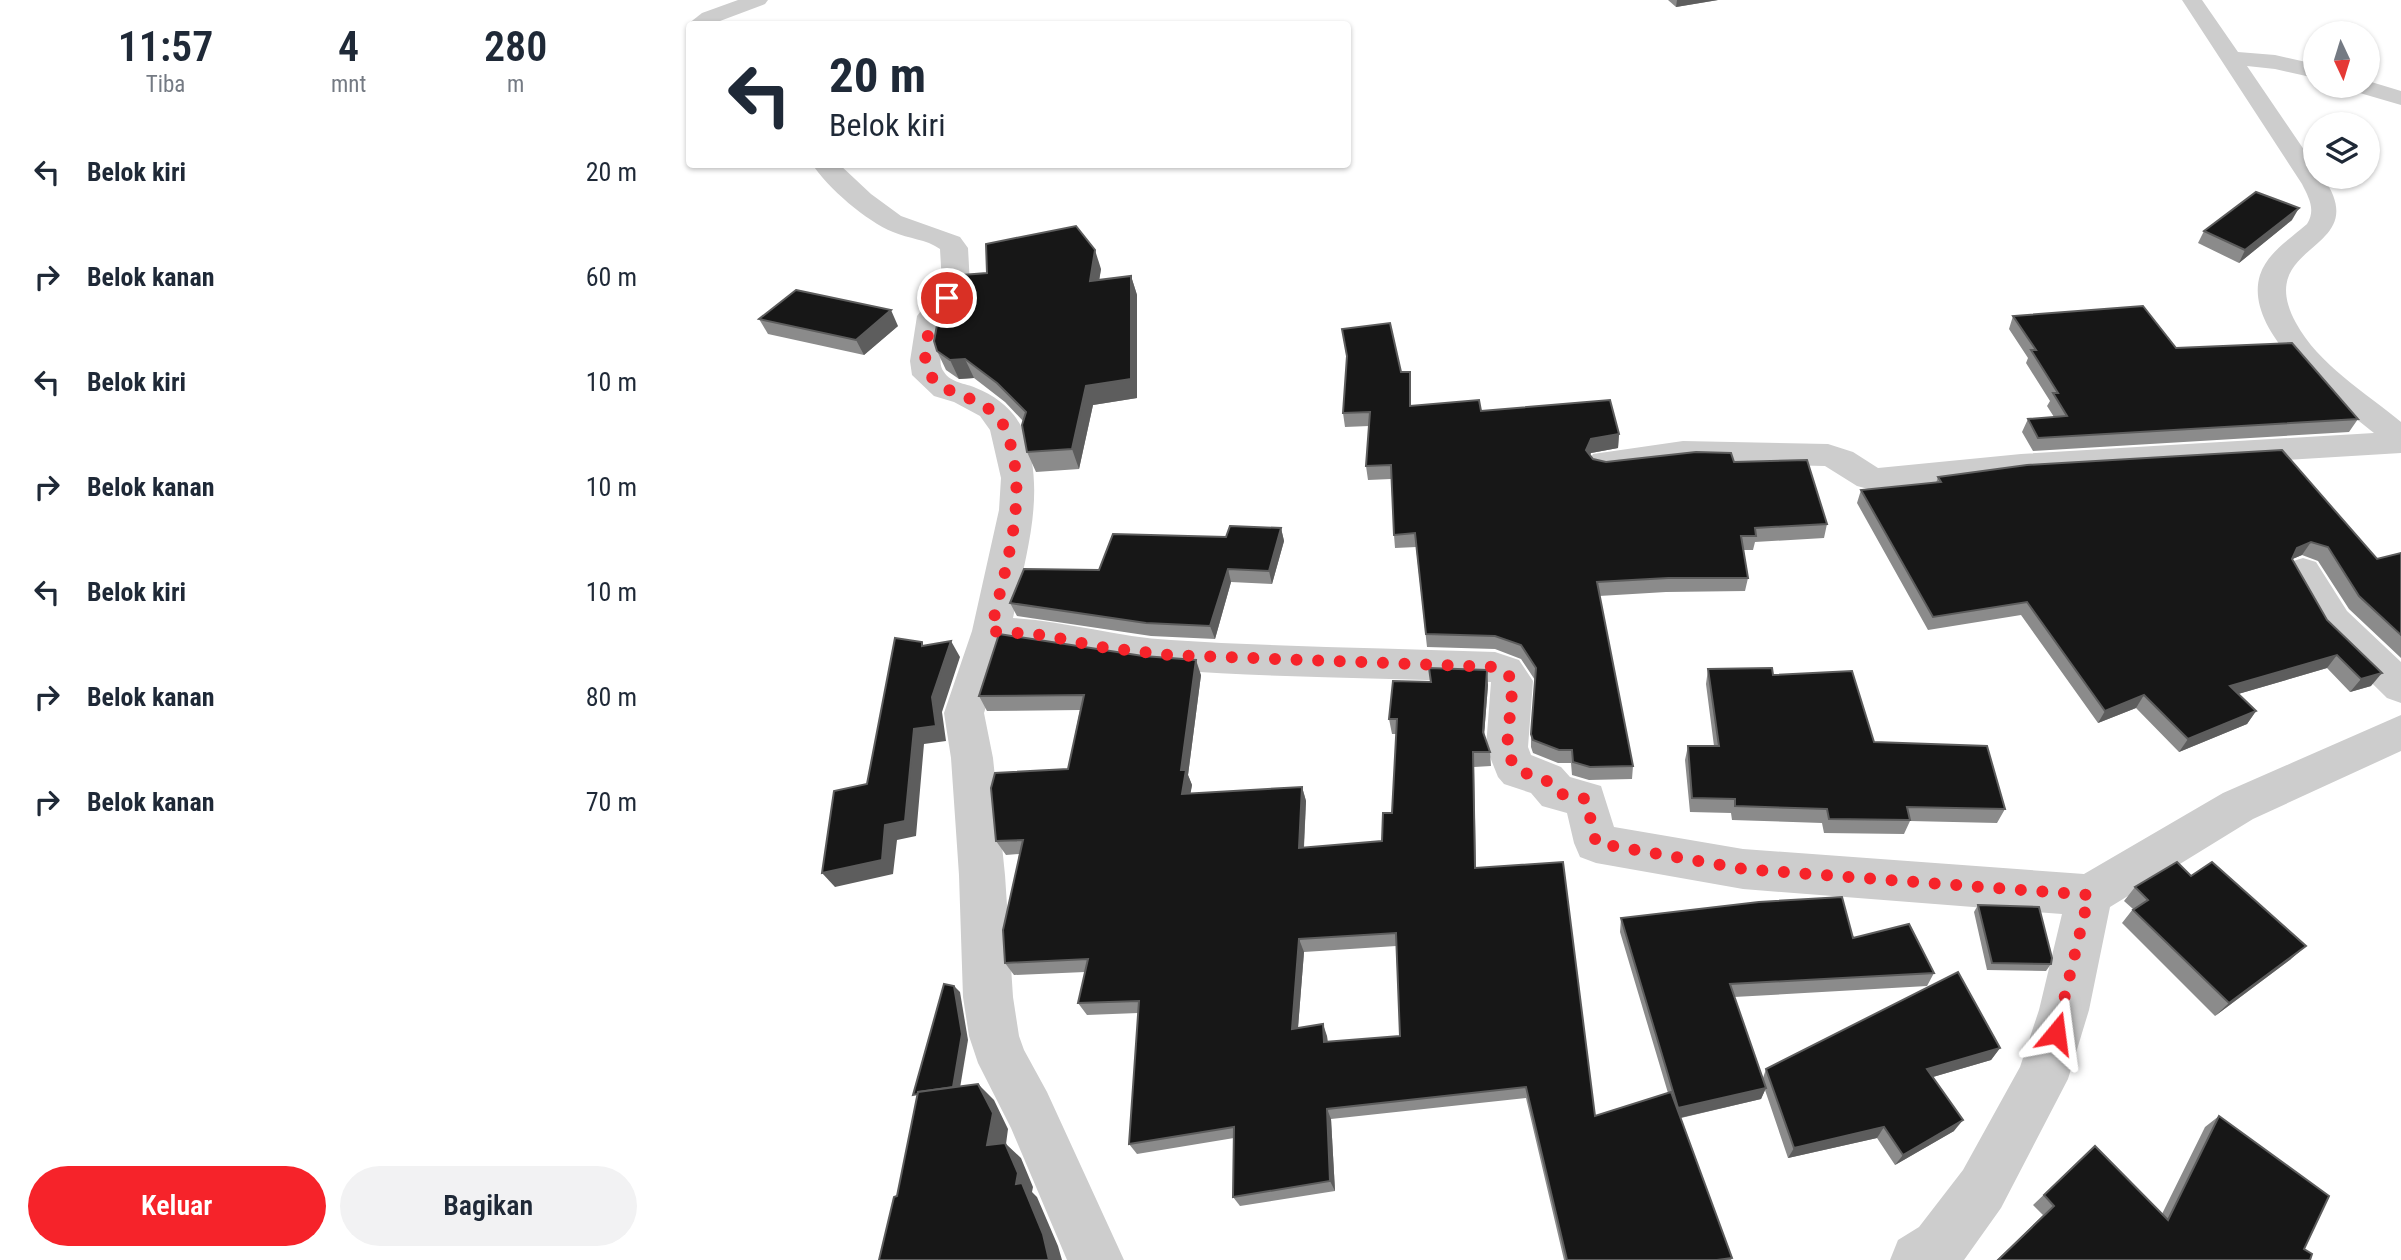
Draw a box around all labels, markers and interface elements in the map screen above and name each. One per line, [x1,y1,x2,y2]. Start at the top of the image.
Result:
north arrow [2303,21,2380,98]
map controls [2303,21,2380,189]
text: 11:57 [118,22,213,71]
text: 4 [338,22,359,71]
text: 280 [484,22,547,71]
text: 20 m [829,47,926,104]
icon: left [714,49,805,140]
text: Tiba [146,71,185,98]
text: mnt [331,71,366,98]
text: m [507,71,524,98]
text: Belok kiri [829,106,946,144]
button: layers [2303,112,2380,189]
icon: left [28,153,66,191]
text: Belok kiri [87,157,186,187]
text: 20 m [586,157,637,187]
icon: right [28,258,66,296]
text: Belok kanan [87,262,214,292]
text: 60 m [586,262,637,292]
pin [917,268,977,328]
icon: arrive [928,279,966,317]
icon: left [28,363,66,401]
text: Belok kiri [87,367,186,397]
text: 10 m [586,367,637,397]
icon: right [28,468,66,506]
text: Belok kanan [87,472,214,502]
text: 10 m [586,472,637,502]
icon: left [28,573,66,611]
text: Belok kiri [87,577,186,607]
text: 10 m [586,577,637,607]
icon: right [28,678,66,716]
text: Belok kanan [87,682,214,712]
text: 80 m [586,682,637,712]
icon: right [28,783,66,821]
text: Belok kanan [87,787,214,817]
text: 70 m [586,787,637,817]
position arrow [2019,996,2093,1070]
button: Keluar [28,1166,326,1246]
button: Bagikan [340,1166,637,1246]

